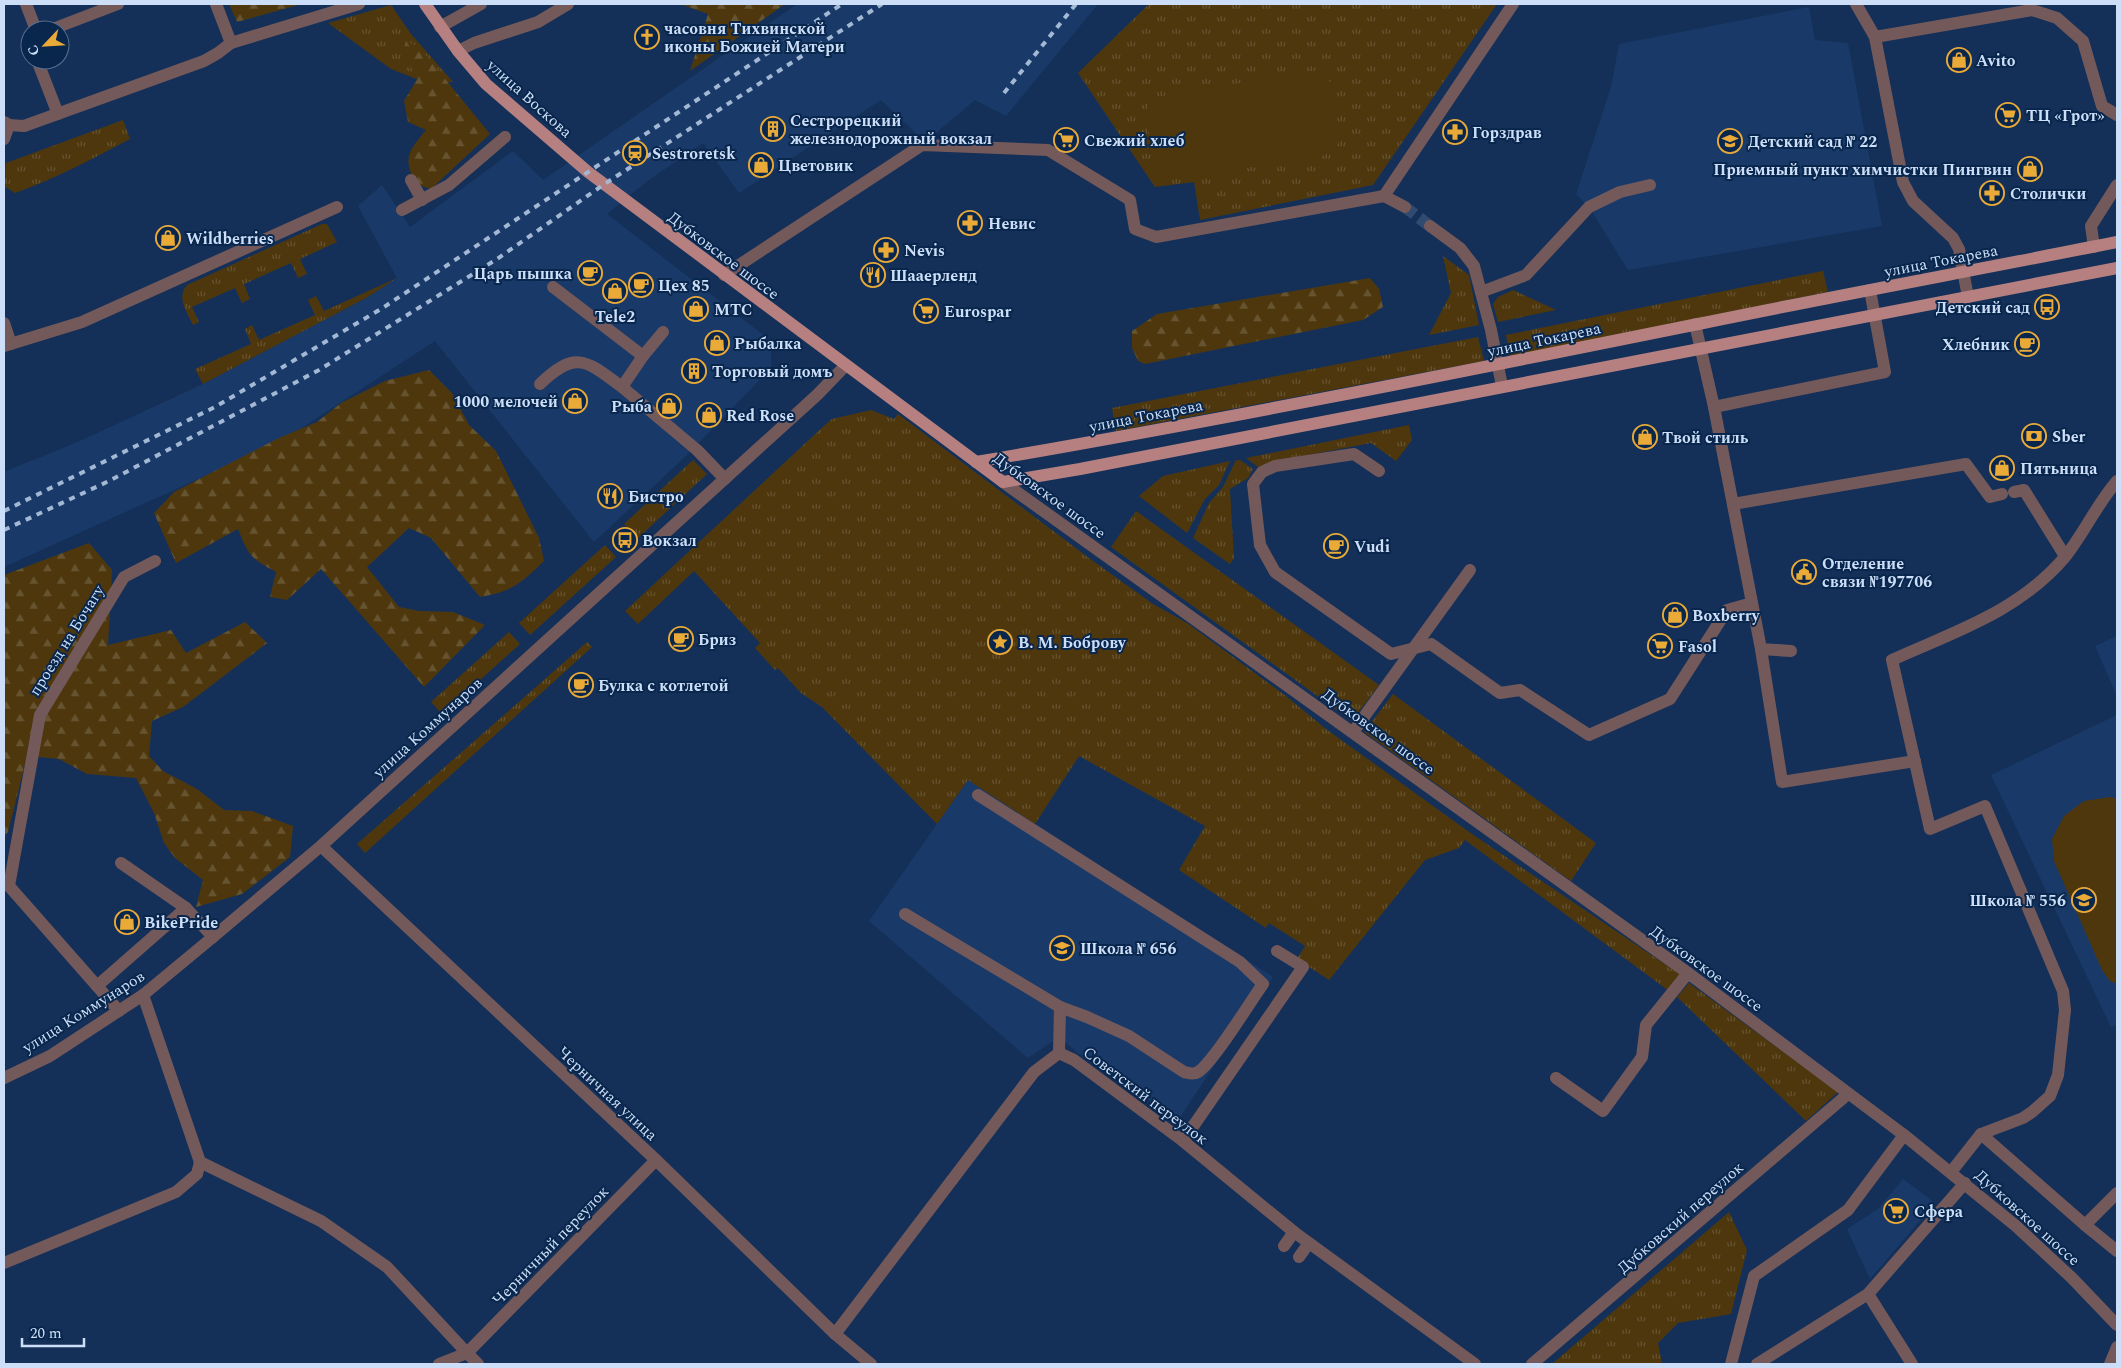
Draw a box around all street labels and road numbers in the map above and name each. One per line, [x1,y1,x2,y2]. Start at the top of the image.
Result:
street label: улица Воскова [481,53,578,144]
street label: Дубковское шоссе [662,206,784,306]
street label: улица Токарева [1881,238,2000,284]
street label: улица Токарева [1484,316,1603,364]
street label: улица Токарева [1086,393,1205,439]
street label: Дубковское шоссе [988,447,1111,545]
street label: проезд на Бочагу [23,579,111,701]
street label: улица Коммунаров [367,672,488,784]
street label: Дубковское шоссе [1317,683,1440,781]
street label: Дубковское шоссе [1645,920,1768,1018]
street label: улица Коммунаров [17,964,149,1060]
street label: Черничная улица [552,1041,663,1147]
street label: Советский переулок [1078,1041,1213,1151]
street label: Дубковский переулок [1612,1156,1749,1280]
street label: Дубковское шоссе [1969,1164,2085,1272]
street label: Черничный переулок [487,1180,615,1311]

